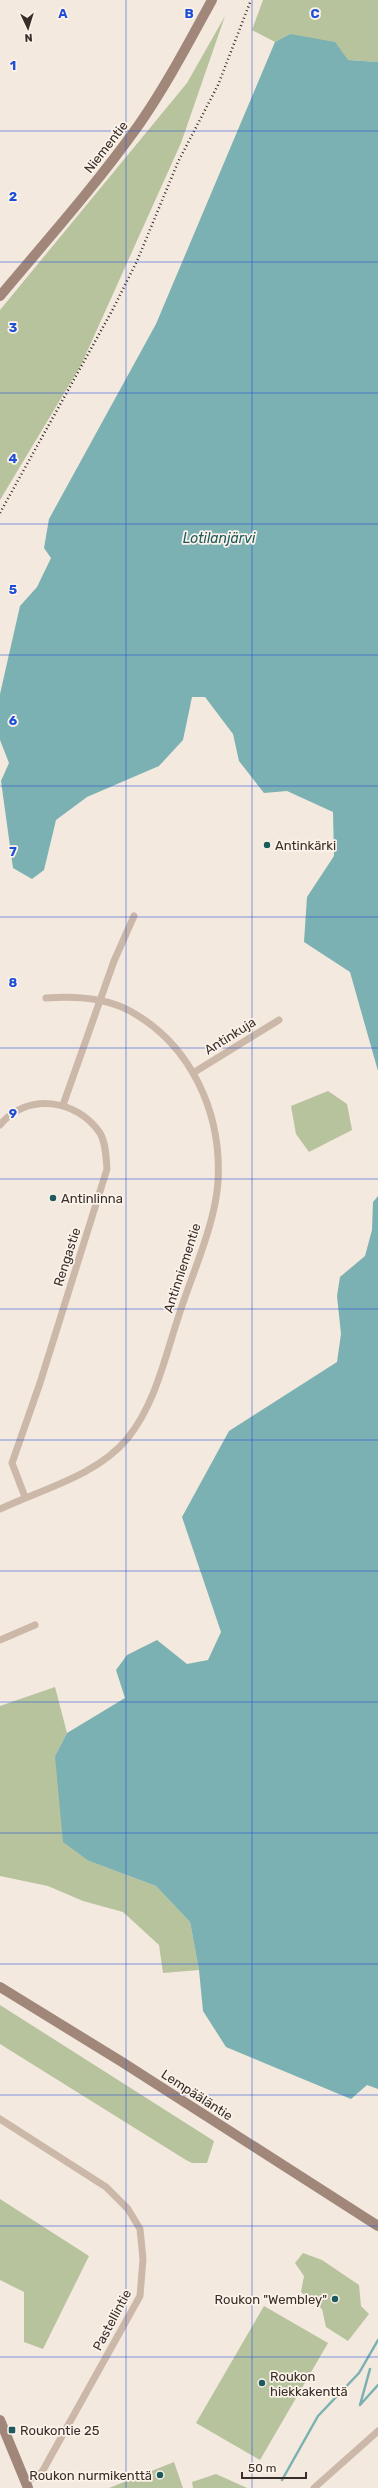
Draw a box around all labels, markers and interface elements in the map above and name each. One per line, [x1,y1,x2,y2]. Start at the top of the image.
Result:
text: A [58,6,68,21]
text: B [184,6,194,21]
text: C [310,6,320,21]
north arrow [8,8,48,48]
text: N [24,31,33,44]
text: 1 [10,58,16,73]
street label: Niementie [81,118,131,176]
text: 2 [9,189,17,204]
text: 3 [9,320,18,335]
text: 4 [9,451,18,466]
water label: Lotilanjärvi [183,530,256,547]
text: 5 [9,582,17,597]
text: 6 [9,713,18,728]
place label: Antinkärki [275,838,336,853]
marker: Antinkärki [262,840,272,850]
text: 7 [9,844,17,859]
text: 8 [9,975,18,990]
street label: Antinkuja [202,1014,258,1058]
text: 9 [9,1106,17,1121]
place label: Antinlinna [61,1191,123,1206]
marker: Antinlinna [48,1193,58,1203]
street label: Antinniementie [160,1221,204,1315]
street label: Rengastie [50,1226,84,1288]
street label: Lempääläntie [159,2066,235,2124]
street label: Pastellintie [90,2287,134,2353]
place label: Roukon "Wembley" [215,2292,327,2307]
marker: Roukon "Wembley" [330,2294,340,2304]
place label: Roukon hiekkakenttä [270,2369,348,2399]
marker: Roukon hiekkakenttä [257,2378,267,2388]
place label: Roukontie 25 [20,2423,100,2438]
marker: Roukontie 25 [7,2425,17,2435]
scale bar [242,2454,306,2480]
text: 50 m [248,2461,276,2475]
place label: Roukon nurmikenttä [29,2468,152,2483]
marker: Roukon nurmikenttä [155,2470,165,2480]

